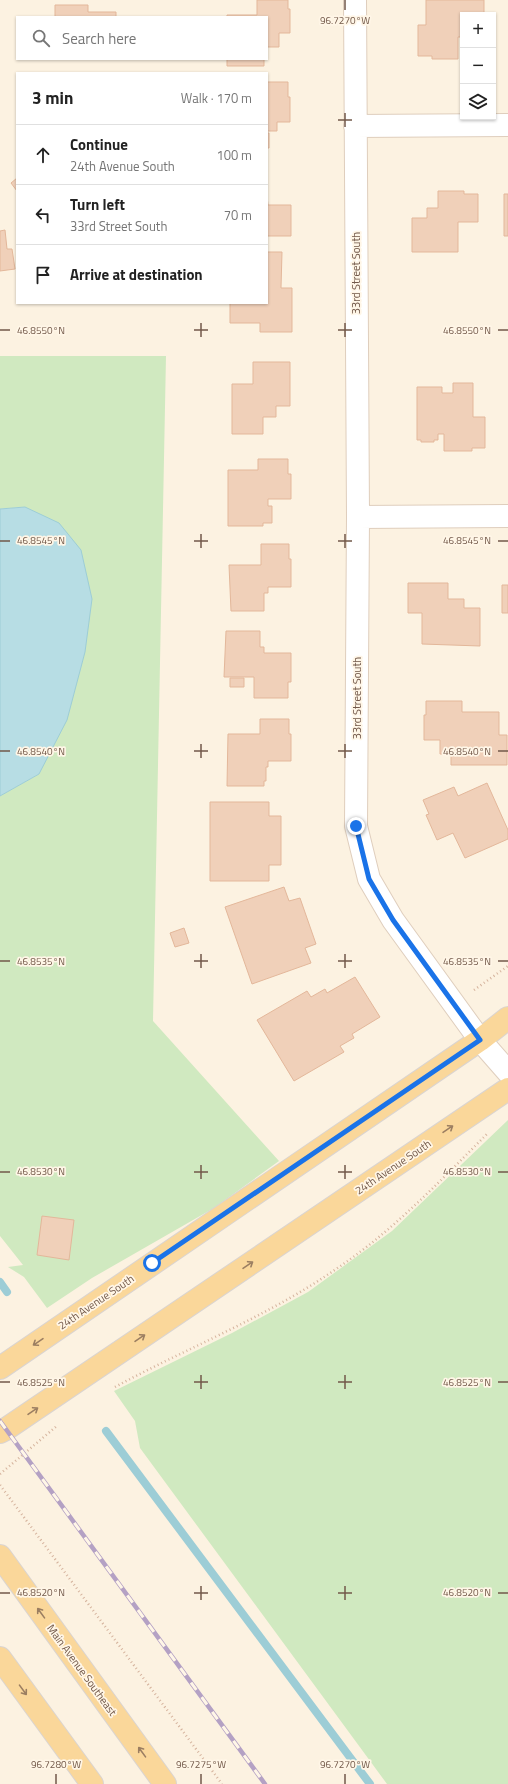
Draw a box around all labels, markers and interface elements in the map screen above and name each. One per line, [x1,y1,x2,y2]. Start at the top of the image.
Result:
map controls [460,12,496,120]
button: + [460,12,496,48]
text: 96.7270°W [320,13,370,28]
search box [16,16,268,60]
icon: search [30,27,52,49]
text: Search here [62,27,136,50]
button: − [460,48,496,84]
button: layers [460,84,496,120]
text: 3 min [32,85,73,111]
text: Walk · 170 m [181,88,252,108]
text: Continue [70,133,128,156]
icon: ahead [32,144,54,166]
text: 100 m [216,145,252,165]
text: 24th Avenue South [70,156,175,176]
text: Turn left [70,193,125,216]
icon: left [32,204,54,226]
text: 70 m [224,205,252,225]
text: 33rd Street South [70,216,167,236]
street label: 33rd Street South [348,232,364,314]
text: Arrive at destination [70,263,203,286]
icon: arrive [32,264,54,286]
text: 46.8550°N [17,323,65,338]
text: 46.8550°N [443,323,491,338]
text: 46.8545°N [17,533,65,548]
text: 46.8545°N [443,533,491,548]
street label: 33rd Street South [349,657,365,739]
text: 46.8540°N [17,744,65,759]
text: 46.8540°N [443,744,491,759]
route end [347,817,365,835]
text: 46.8535°N [17,954,65,969]
text: 46.8535°N [443,954,491,969]
one-way arrow [442,1125,453,1133]
street label: 24th Avenue South [352,1136,434,1198]
text: 46.8530°N [17,1164,65,1179]
text: 46.8530°N [443,1164,491,1179]
route start [143,1254,161,1272]
one-way arrow [242,1261,253,1269]
street label: 24th Avenue South [55,1271,137,1333]
one-way arrow [135,1334,146,1342]
one-way arrow [33,1338,44,1346]
text: 46.8525°N [17,1375,65,1390]
text: 46.8525°N [443,1375,491,1390]
one-way arrow [27,1407,38,1415]
text: 46.8520°N [17,1585,65,1600]
text: 46.8520°N [443,1585,491,1600]
one-way arrow [37,1608,45,1619]
street label: Main Avenue Southeast [43,1621,121,1719]
one-way arrow [19,1684,27,1695]
one-way arrow [138,1747,146,1758]
text: 96.7280°W [31,1757,81,1772]
text: 96.7275°W [176,1757,226,1772]
text: 96.7270°W [320,1757,370,1772]

